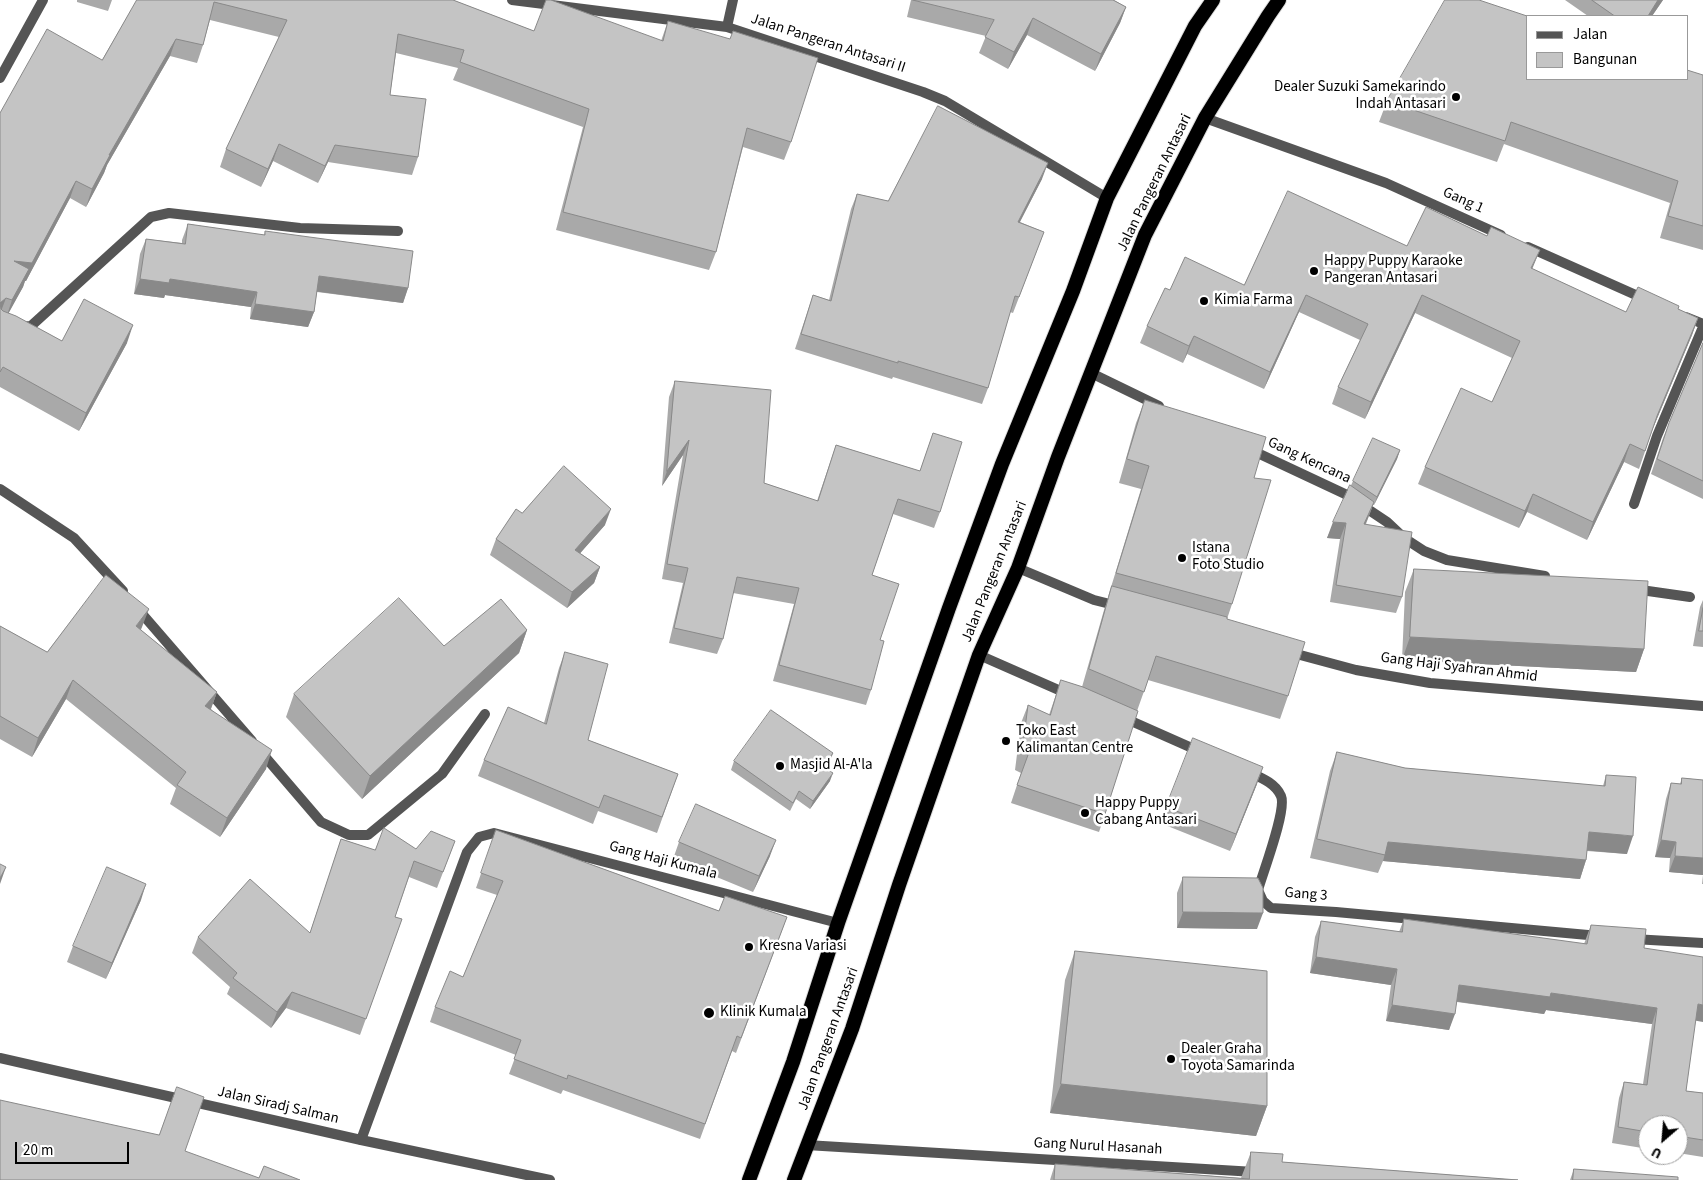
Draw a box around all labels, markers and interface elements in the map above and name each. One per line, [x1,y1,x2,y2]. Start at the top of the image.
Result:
street label: Jalan Pangeran Antasari II [748,10,908,78]
legend [1526,15,1688,80]
text: Jalan [1573,24,1607,45]
text: Bangunan [1573,49,1637,70]
place label: Dealer Suzuki Samekarindo Indah Antasari [1274,79,1446,114]
marker: Dealer Suzuki Samekarindo Indah Antasari [1450,91,1462,103]
street label: Jalan Pangeran Antasari [1114,111,1196,255]
street label: Gang 1 [1440,184,1486,218]
place label: Happy Puppy Karaoke Pangeran Antasari [1324,253,1463,288]
marker: Happy Puppy Karaoke Pangeran Antasari [1308,265,1320,277]
place label: Kimia Farma [1214,292,1293,310]
marker: Kimia Farma [1198,295,1210,307]
street label: Gang Kencana [1264,434,1354,488]
street label: Jalan Pangeran Antasari [958,499,1032,645]
place label: Istana Foto Studio [1192,540,1264,575]
marker: Istana Foto Studio [1176,552,1188,564]
street label: Gang Haji Syahran Ahmid [1379,649,1539,687]
place label: Toko East Kalimantan Centre [1016,723,1133,758]
marker: Toko East Kalimantan Centre [1000,735,1012,747]
place label: Masjid Al-A'la [790,757,873,775]
marker: Masjid Al-A'la [774,760,786,772]
place label: Happy Puppy Cabang Antasari [1095,795,1197,830]
marker: Happy Puppy Cabang Antasari [1079,807,1091,819]
street label: Gang Haji Kumala [607,838,719,884]
street label: Gang 3 [1284,885,1328,905]
place label: Kresna Variasi [759,938,847,956]
marker: Kresna Variasi [743,941,755,953]
street label: Jalan Pangeran Antasari [795,965,863,1113]
place label: Klinik Kumala [720,1004,807,1022]
marker: Klinik Kumala [702,1006,716,1020]
place label: Dealer Graha Toyota Samarinda [1181,1041,1295,1076]
marker: Dealer Graha Toyota Samarinda [1165,1053,1177,1065]
street label: Jalan Siradj Salman [216,1083,340,1129]
north arrow [1638,1115,1688,1165]
scale bar [18,1132,131,1164]
street label: Gang Nurul Hasanah [1033,1135,1163,1159]
text: 20 m [23,1140,53,1161]
text: U [1648,1141,1665,1163]

